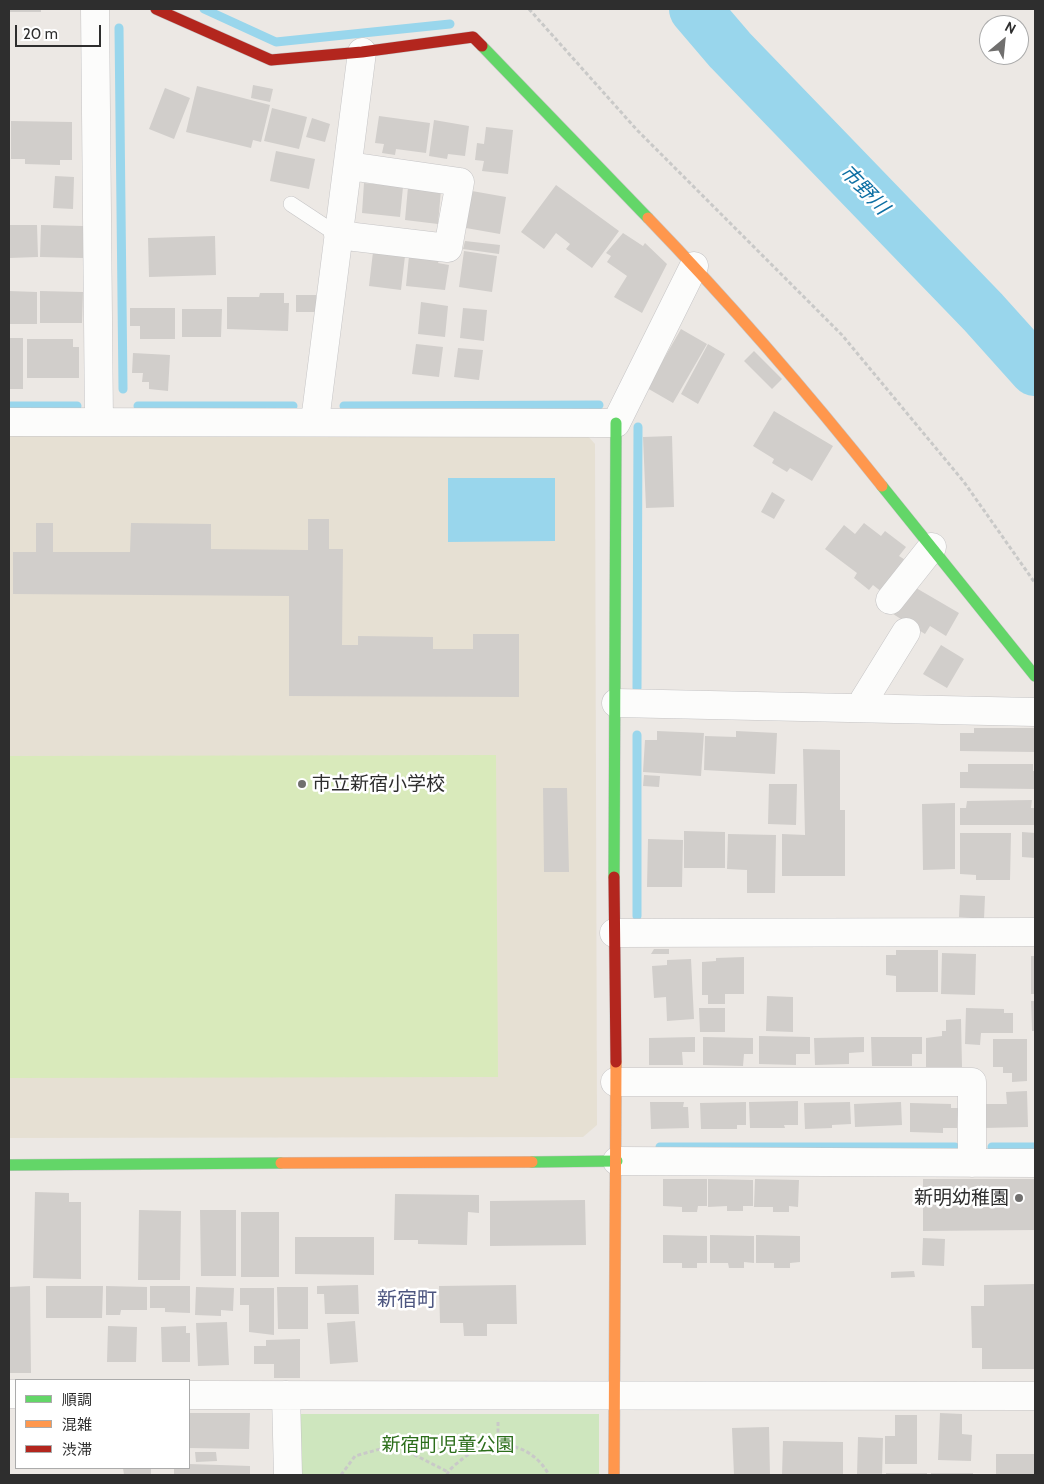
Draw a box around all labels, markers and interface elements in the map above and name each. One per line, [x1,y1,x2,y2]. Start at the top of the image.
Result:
scale bar [18,15,104,47]
north arrow [979,15,1029,65]
text: N [1002,17,1019,38]
text: 20 m [23,25,58,43]
water label: 市野川 [835,160,893,220]
place label: 市立新宿小学校 [312,773,445,795]
marker: 市立新宿小学校 [296,778,308,790]
place label: 新明幼稚園 [914,1187,1009,1209]
marker: 新明幼稚園 [1013,1192,1025,1204]
district label: 新宿町 [377,1288,437,1312]
legend [15,1379,190,1469]
text: 順調 [62,1391,92,1409]
text: 混雑 [62,1416,92,1434]
park label: 新宿町児童公園 [382,1434,514,1456]
text: 渋滞 [62,1441,92,1459]

